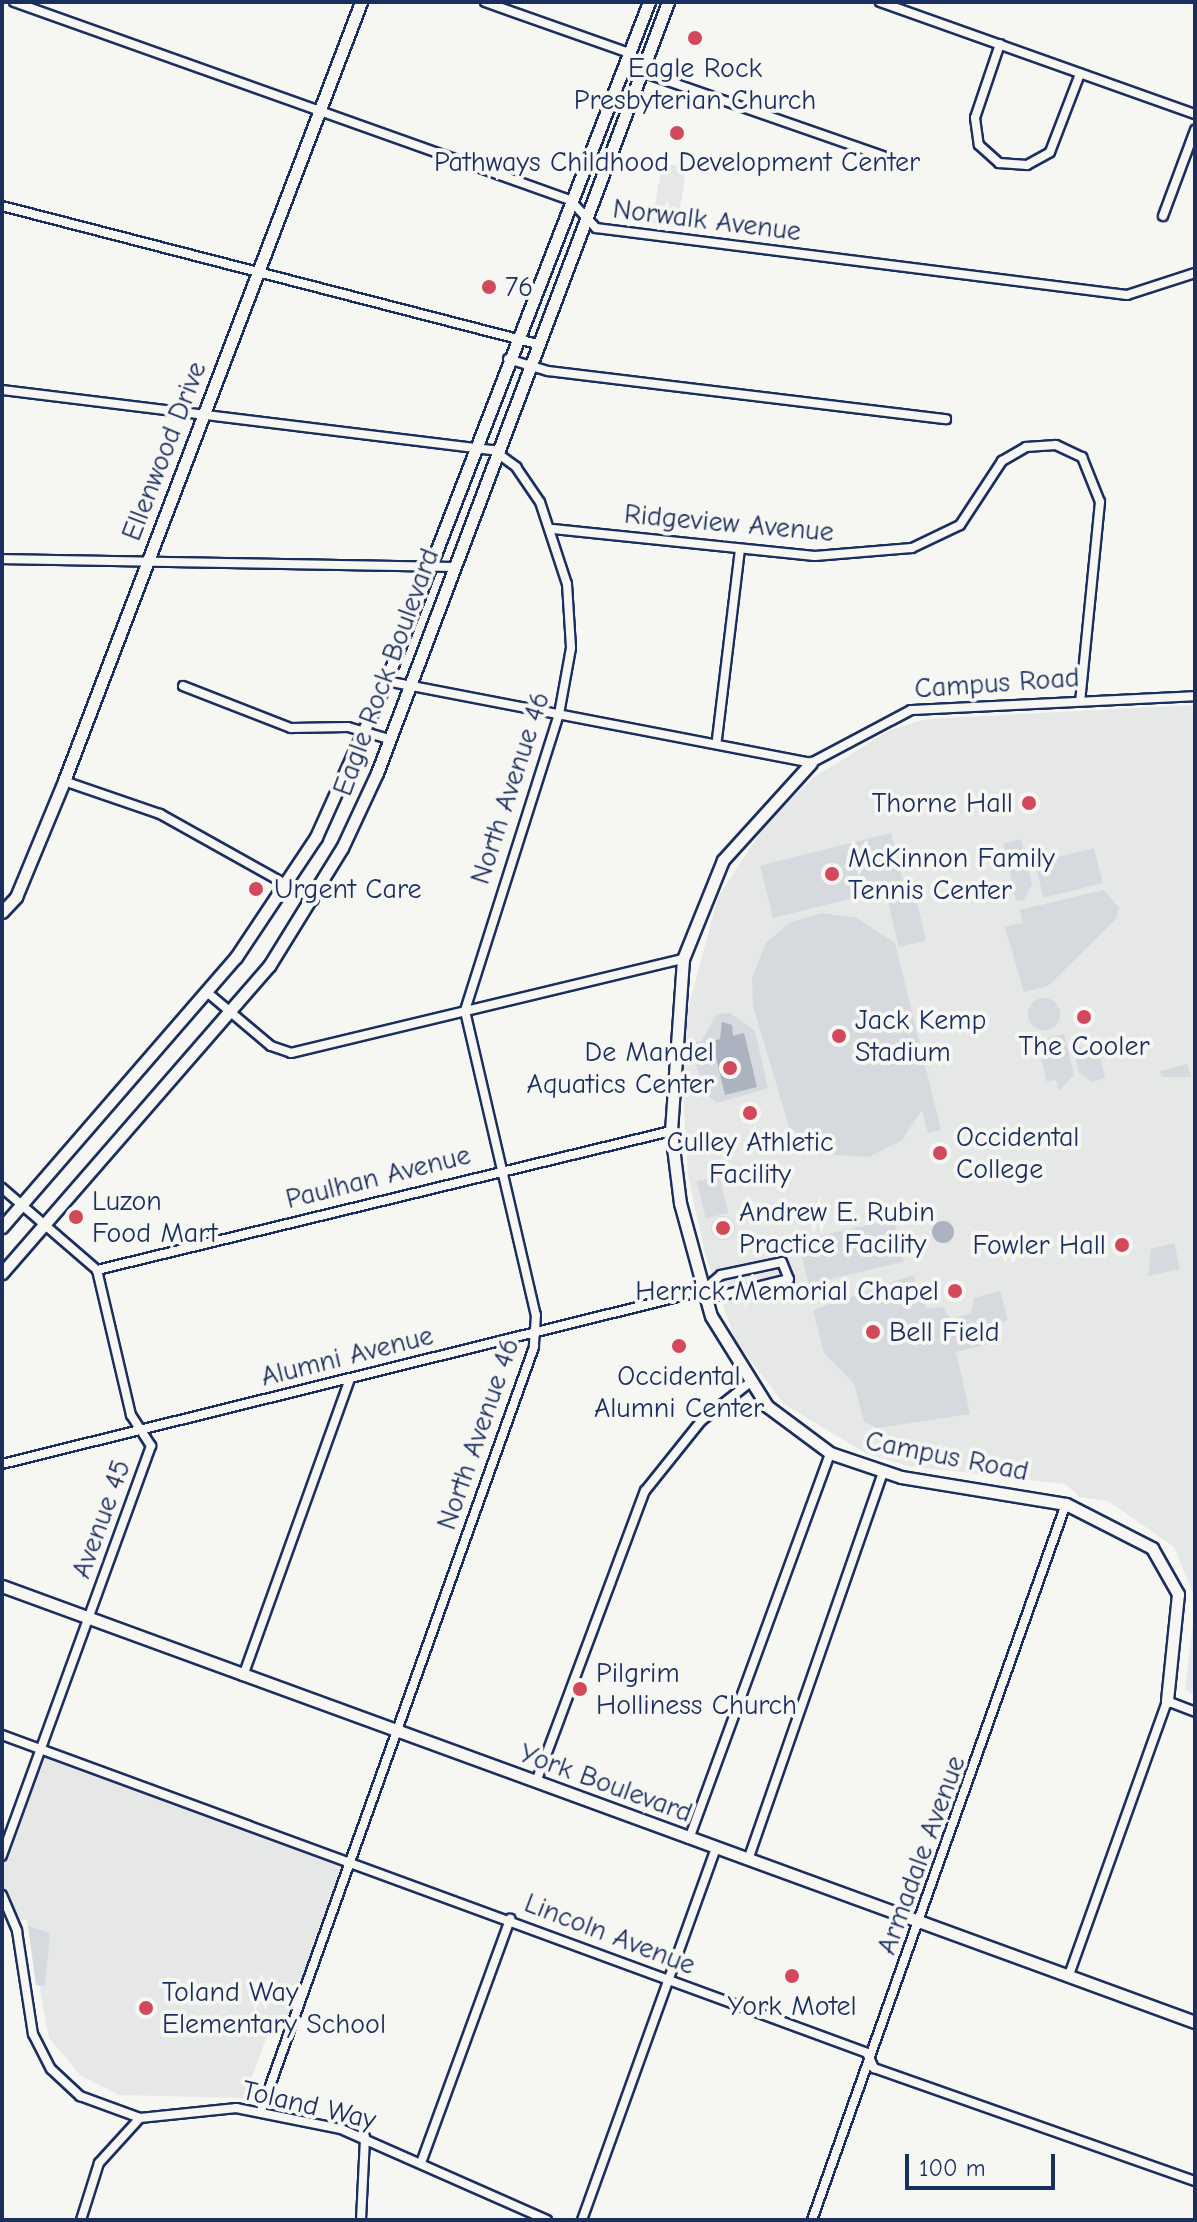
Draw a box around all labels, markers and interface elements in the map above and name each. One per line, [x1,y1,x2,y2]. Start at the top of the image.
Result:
marker: Eagle Rock Presbyterian Church [686,29,704,47]
place label: Eagle Rock Presbyterian Church [574,51,816,117]
marker: Pathways Childhood Development Center [668,124,686,142]
place label: Pathways Childhood Development Center [434,145,920,179]
street label: Norwalk Avenue [611,192,803,248]
place label: 76 [505,270,533,304]
marker: 76 [480,278,498,296]
street label: Ellenwood Drive [114,357,214,545]
street label: Ridgeview Avenue [623,497,835,549]
street label: Eagle Rock Boulevard [326,544,446,800]
street label: Campus Road [913,660,1081,706]
street label: North Avenue 46 [463,688,557,888]
place label: Thorne Hall [872,786,1013,820]
marker: Thorne Hall [1020,794,1038,812]
place label: McKinnon Family Tennis Center [848,841,1055,907]
marker: McKinnon Family Tennis Center [823,865,841,883]
place label: Urgent Care [274,872,422,906]
marker: Urgent Care [245,878,267,900]
place label: Jack Kemp Stadium [855,1003,986,1069]
marker: The Cooler [1075,1008,1093,1026]
marker: Jack Kemp Stadium [830,1027,848,1045]
place label: The Cooler [1018,1029,1150,1063]
place label: De Mandel Aquatics Center [527,1035,714,1101]
marker: De Mandel Aquatics Center [721,1059,739,1077]
marker: Culley Athletic Facility [741,1104,759,1122]
place label: Occidental College [956,1120,1079,1186]
place label: Culley Athletic Facility [667,1125,833,1191]
street label: Paulhan Avenue [282,1138,474,1216]
marker: Occidental College [931,1144,949,1162]
place label: Luzon Food Mart [92,1184,217,1250]
place label: Andrew E. Rubin Practice Facility [739,1195,935,1261]
marker: Luzon Food Mart [67,1208,85,1226]
marker: Andrew E. Rubin Practice Facility [714,1219,732,1237]
place label: Fowler Hall [973,1228,1106,1262]
marker: Fowler Hall [1113,1236,1131,1254]
place label: Herrick Memorial Chapel [635,1274,939,1308]
marker: Herrick Memorial Chapel [946,1282,964,1300]
place label: Bell Field [889,1315,1000,1349]
street label: Alumni Avenue [257,1318,437,1394]
marker: Bell Field [864,1323,882,1341]
street label: North Avenue 46 [430,1334,526,1534]
marker: Occidental Alumni Center [670,1337,688,1355]
place label: Occidental Alumni Center [594,1359,764,1425]
street label: Campus Road [863,1424,1031,1488]
street label: Avenue 45 [64,1455,138,1583]
place label: Pilgrim Holliness Church [596,1656,797,1722]
marker: Pilgrim Holliness Church [571,1680,589,1698]
street label: York Boulevard [515,1736,697,1830]
street label: Armadale Avenue [869,1751,973,1959]
street label: Lincoln Avenue [520,1886,700,1982]
marker: York Motel [783,1967,801,1985]
place label: Toland Way Elementary School [162,1975,386,2041]
place label: York Motel [727,1989,857,2023]
marker: Toland Way Elementary School [137,1999,155,2017]
street label: Toland Way [239,2073,379,2137]
scale bar [909,2138,1059,2188]
text: 100 m [919,2154,986,2182]

